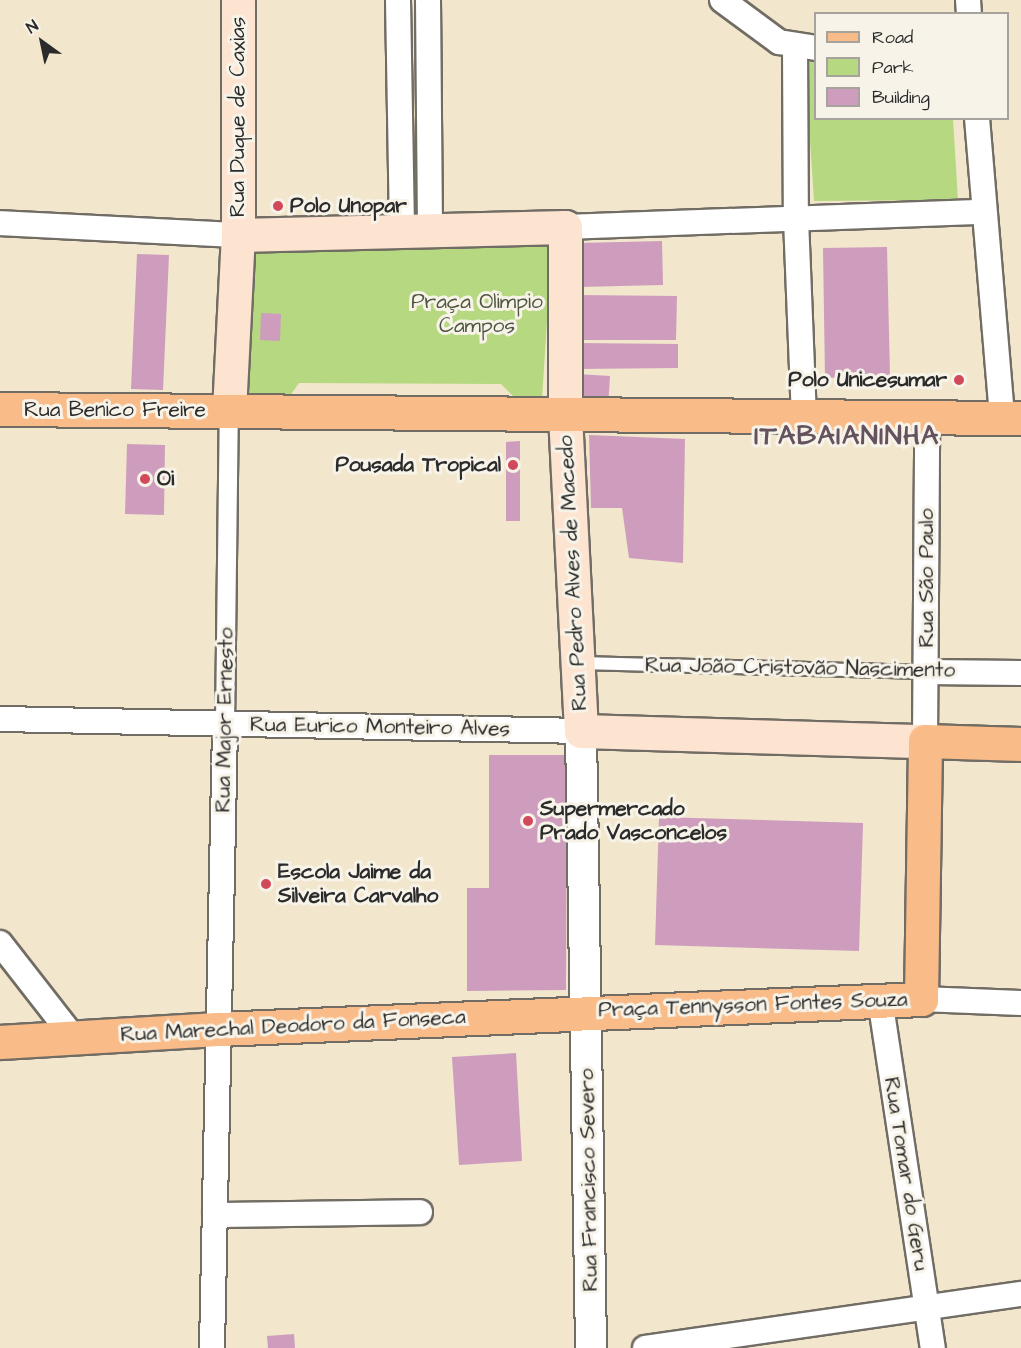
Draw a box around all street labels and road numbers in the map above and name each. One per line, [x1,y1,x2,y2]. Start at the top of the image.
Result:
street label: Rua Duque de Caxias [225,17,251,217]
street label: Rua Benico Freire [24,397,206,423]
street label: Rua Pedro Alves de Macedo [553,435,593,711]
street label: Rua São Paulo [914,509,940,647]
street label: Rua Major Ernesto [211,627,239,813]
street label: Rua João Cristovão Nascimento [645,653,955,683]
street label: Rua Eurico Monteiro Alves [250,712,510,742]
street label: Praça Tennysson Fontes Souza [598,987,908,1023]
street label: Rua Marechal Deodoro da Fonseca [120,1004,466,1048]
street label: Rua Francisco Severo [574,1068,604,1292]
street label: Rua Tomar do Geru [878,1075,934,1273]

